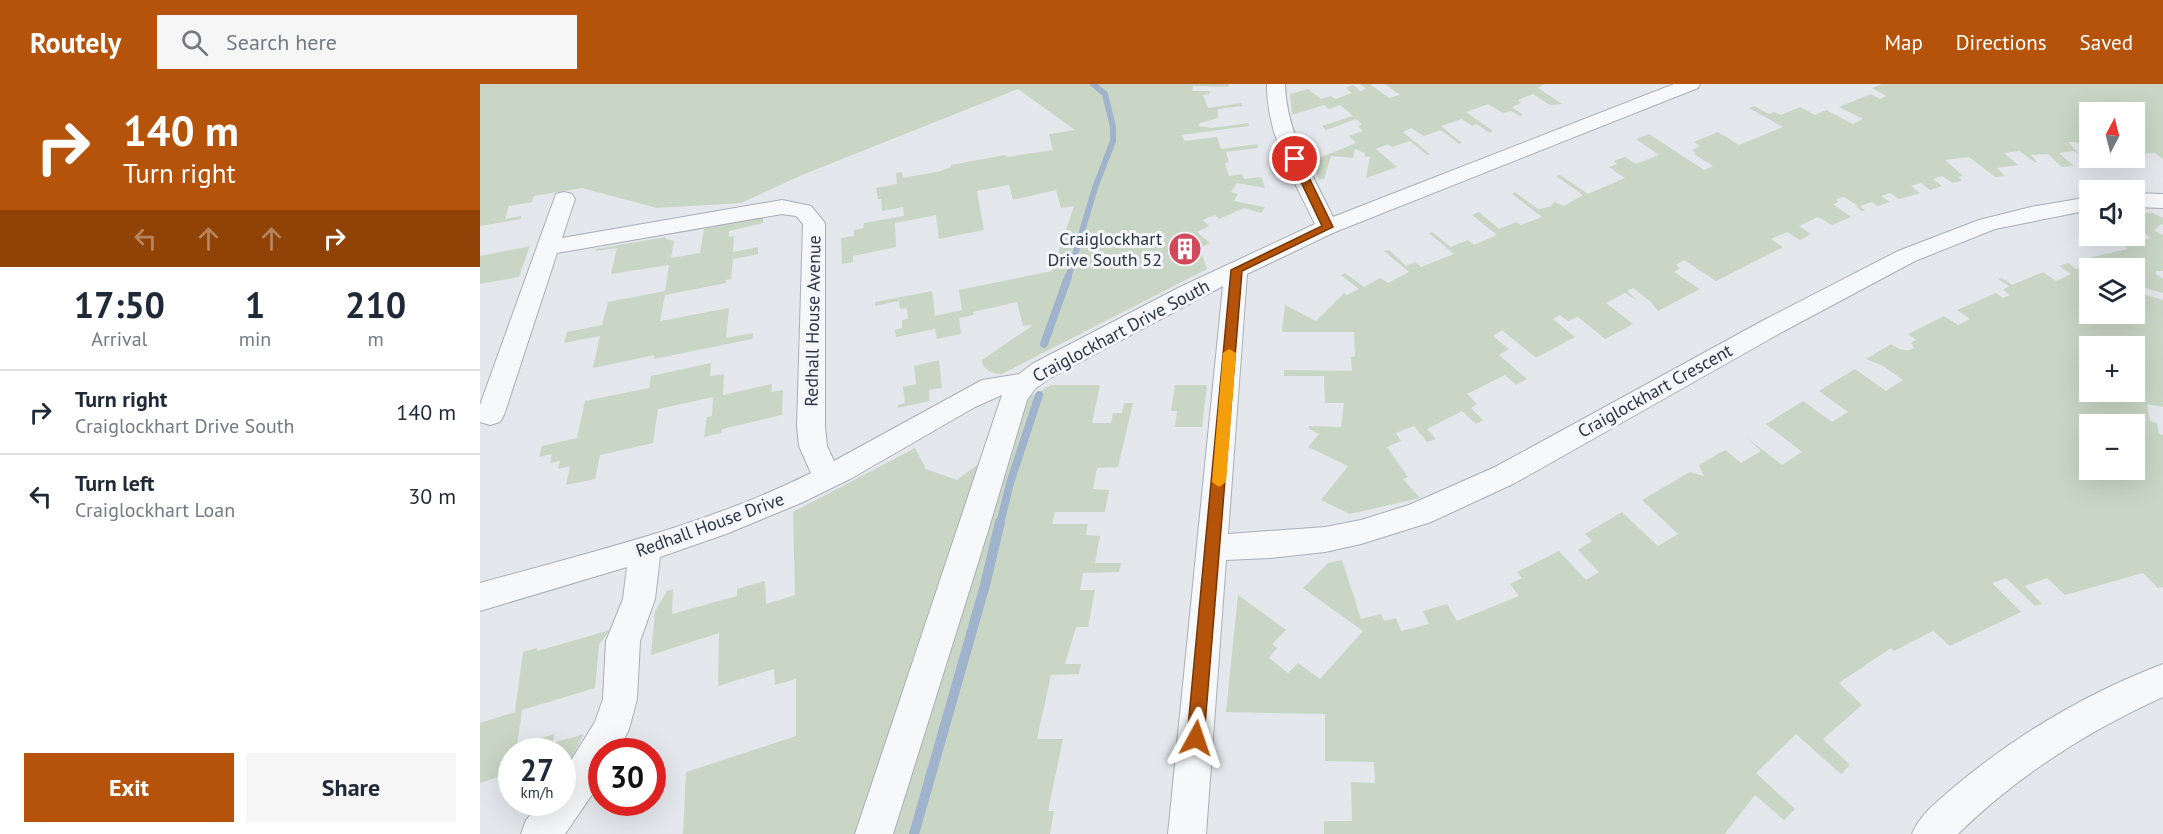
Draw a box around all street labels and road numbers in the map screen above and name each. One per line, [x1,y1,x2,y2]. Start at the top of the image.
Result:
street label: Redhall House Avenue [800,235,825,407]
street label: Craiglockhart Drive South [1028,274,1213,387]
street label: Craiglockhart Crescent [1573,339,1736,443]
street label: Redhall House Drive [633,487,787,562]

